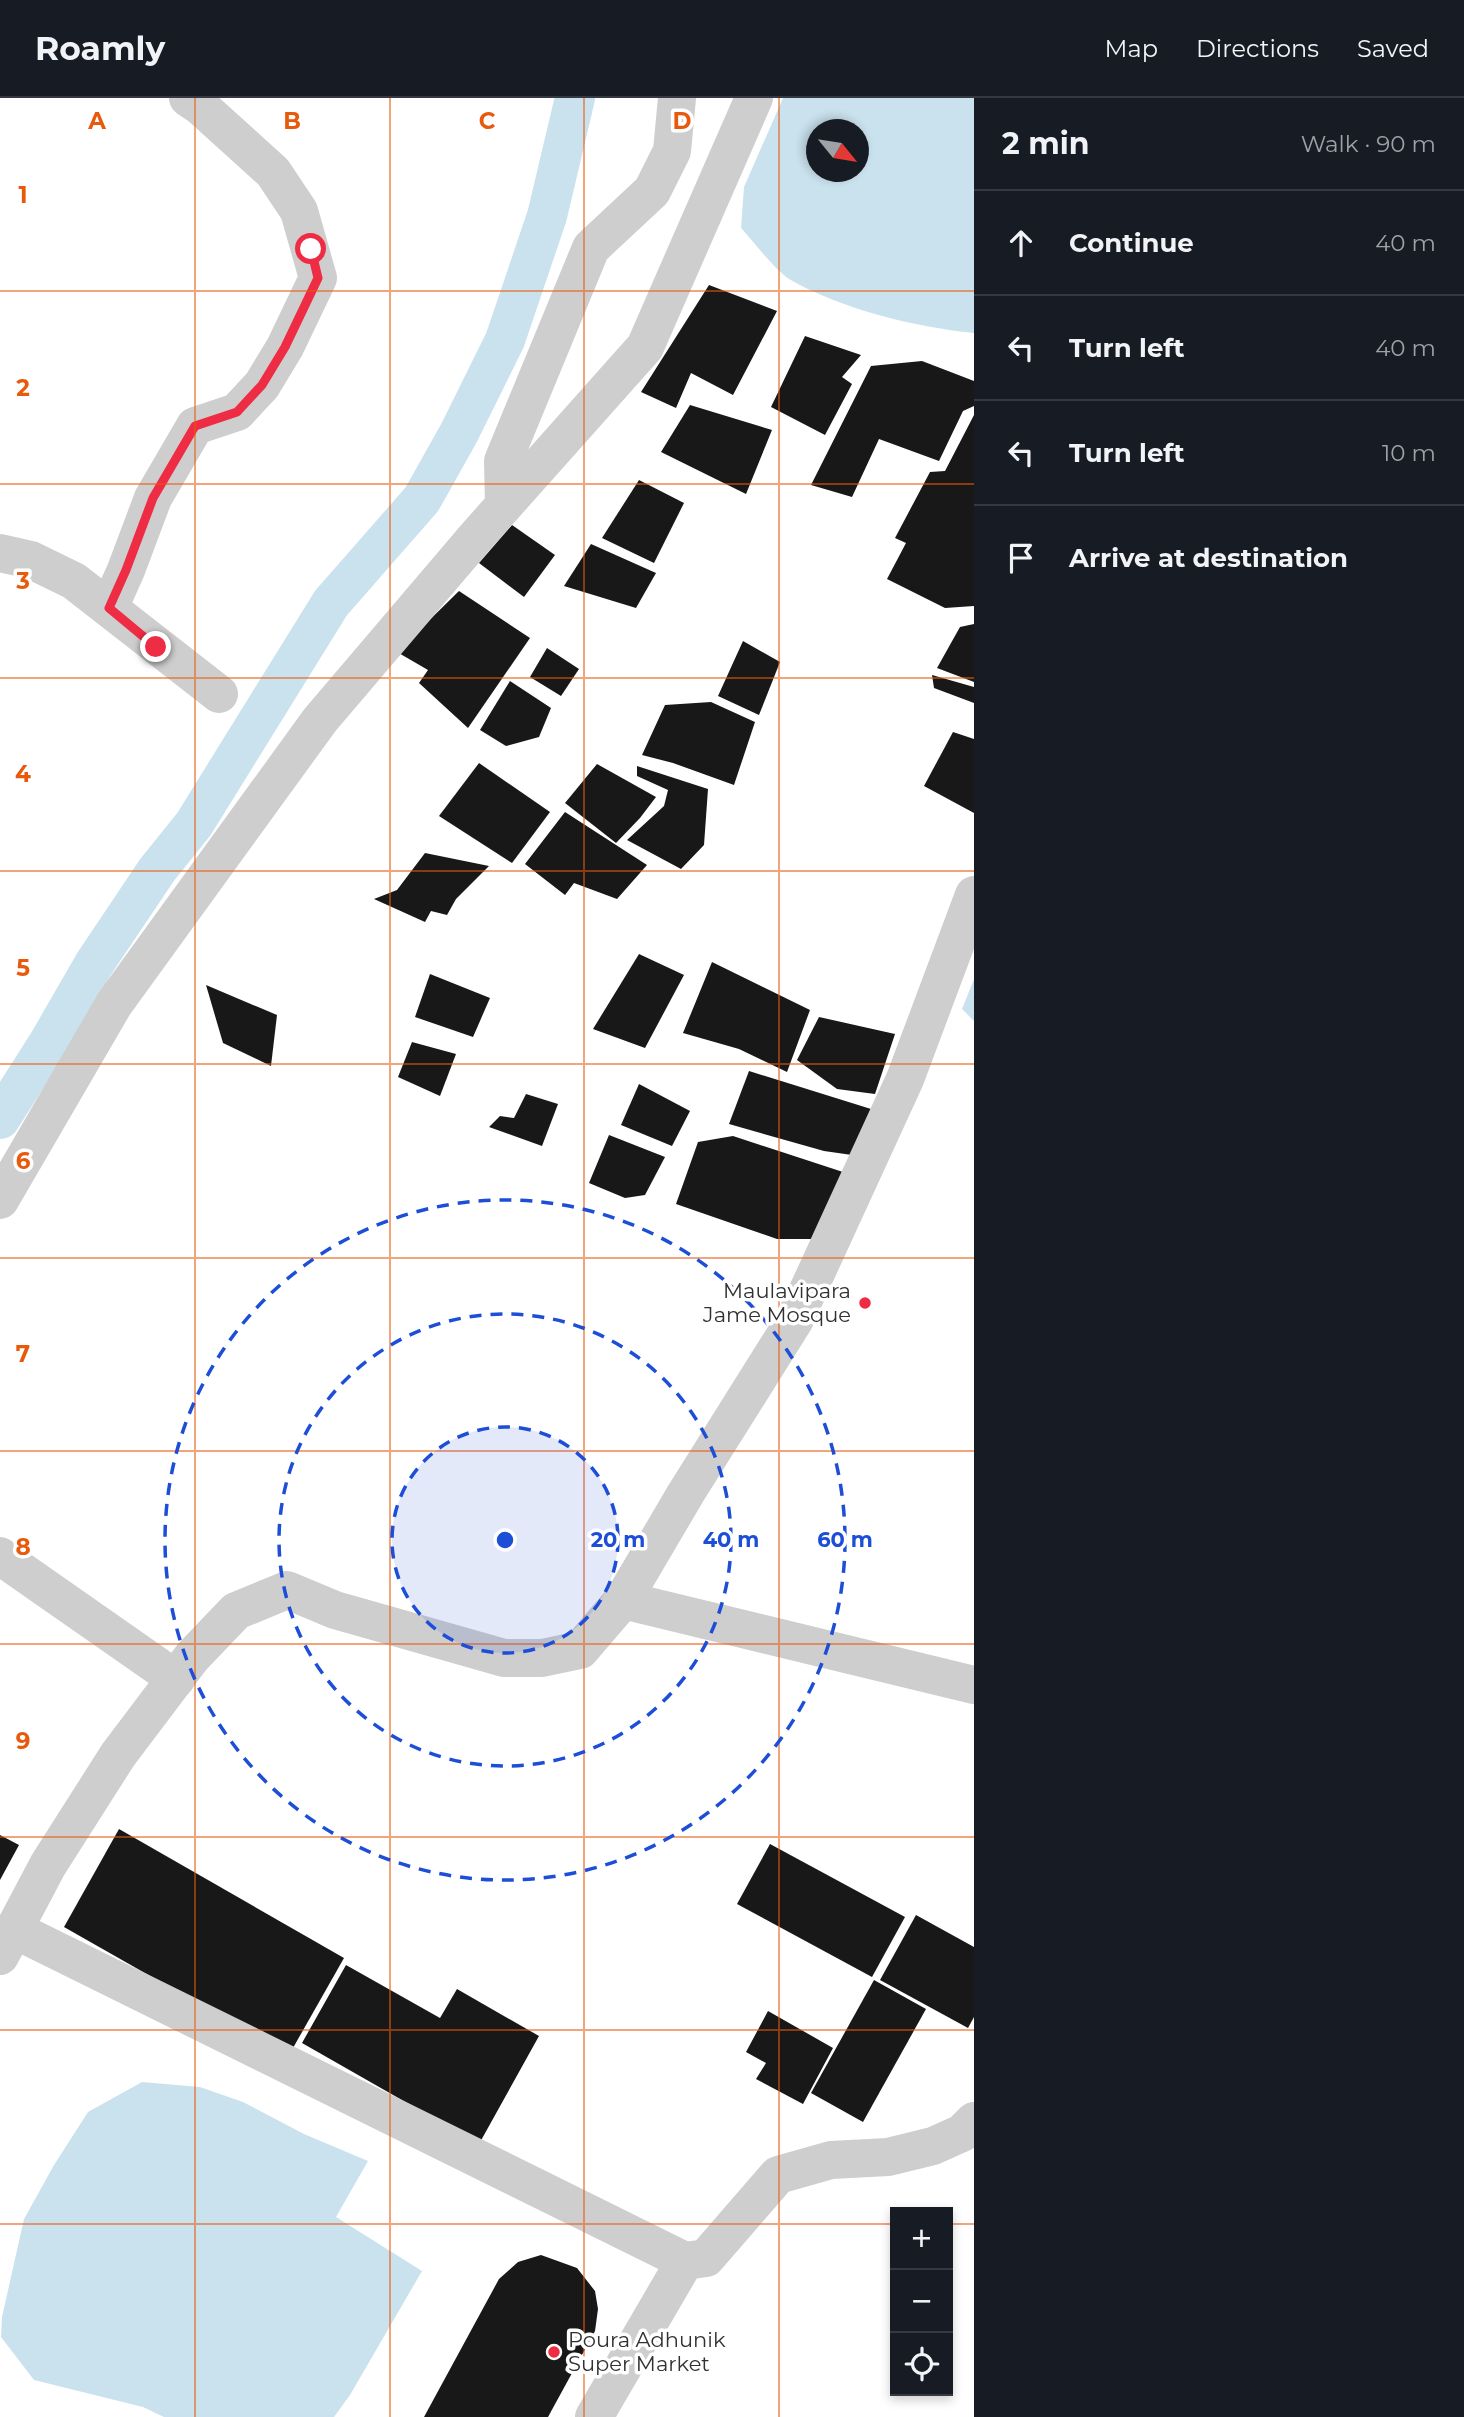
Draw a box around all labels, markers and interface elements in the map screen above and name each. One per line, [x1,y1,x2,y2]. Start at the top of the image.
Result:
text: Roamly [35,28,165,68]
text: Map [1105,34,1158,63]
text: Directions [1196,34,1319,63]
text: Saved [1357,34,1429,63]
text: A [87,107,106,135]
text: B [283,107,301,135]
text: C [479,107,496,135]
text: D [673,107,692,135]
north arrow [806,119,869,182]
text: 2 min [1002,125,1089,162]
text: Walk · 90 m [1301,130,1436,158]
text: 1 [18,181,28,209]
icon: ahead [1002,224,1040,262]
text: Continue [1069,227,1194,259]
text: 40 m [1375,229,1436,257]
route start [295,233,326,264]
icon: left [1002,329,1040,367]
text: Turn left [1069,332,1185,364]
text: 40 m [1375,334,1436,362]
text: 2 [16,374,30,402]
icon: left [1002,434,1040,472]
text: Turn left [1069,437,1185,469]
text: 10 m [1382,439,1436,467]
icon: arrive [1002,539,1040,577]
text: Arrive at destination [1069,542,1348,574]
text: 3 [15,567,30,595]
route end [140,631,171,662]
text: 4 [15,760,31,788]
text: 5 [16,954,30,982]
text: 6 [16,1147,31,1175]
place label: Maulavipara Jame Mosque [702,1278,851,1327]
marker: Maulavipara Jame Mosque [857,1295,873,1311]
text: 7 [16,1340,30,1368]
text: 20 m [591,1527,645,1552]
text: 40 m [703,1527,759,1552]
text: 60 m [817,1527,873,1552]
centre of rings [493,1528,517,1552]
text: 8 [15,1533,31,1561]
text: 9 [16,1727,30,1755]
map controls [890,2207,953,2396]
button: + [890,2207,953,2270]
button: − [890,2270,953,2333]
place label: Poura Adhunik Super Market [568,2327,726,2376]
button: locate [890,2333,953,2396]
marker: Poura Adhunik Super Market [546,2344,562,2360]

